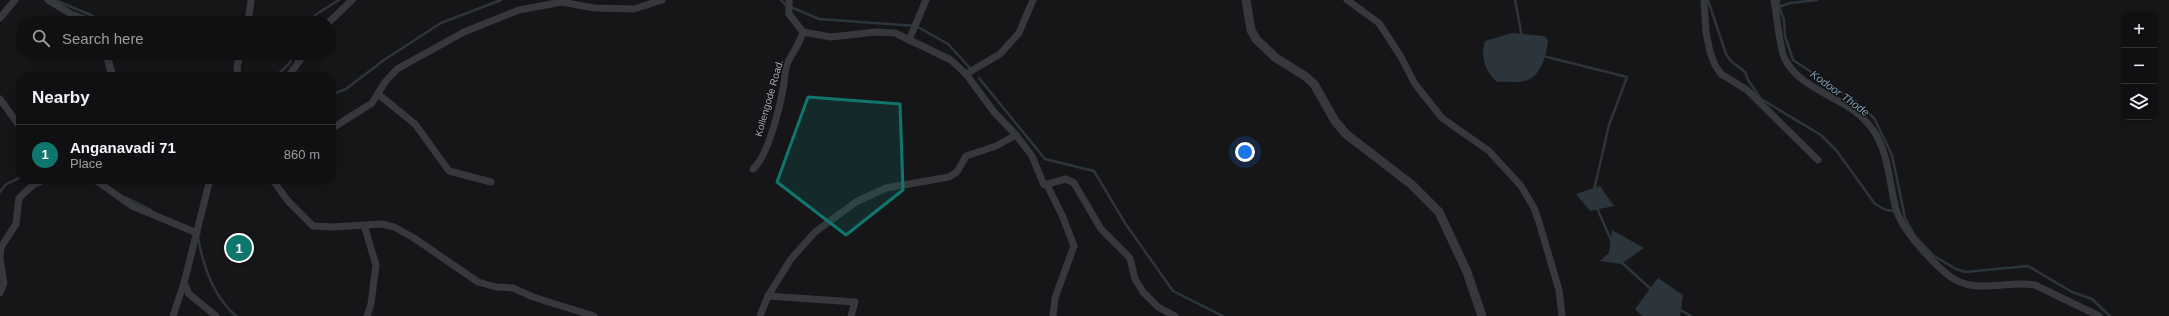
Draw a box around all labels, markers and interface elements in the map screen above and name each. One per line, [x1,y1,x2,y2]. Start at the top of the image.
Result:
map controls [2121,12,2157,120]
button: + [2121,12,2157,48]
search box [16,16,336,60]
icon: search [30,27,52,49]
text: Search here [62,30,144,47]
button: − [2121,48,2157,84]
street label: Kollengode Road. [753,58,785,138]
water label: Kodoor Thode [1808,68,1872,118]
button: layers [2121,84,2157,120]
text: Nearby [32,88,90,107]
text: Anganavadi 71 [70,139,176,156]
your location [1235,142,1255,162]
text: 1 [41,147,49,162]
text: 860 m [284,147,320,162]
text: Place [70,156,103,171]
pin: 1 [226,233,252,263]

